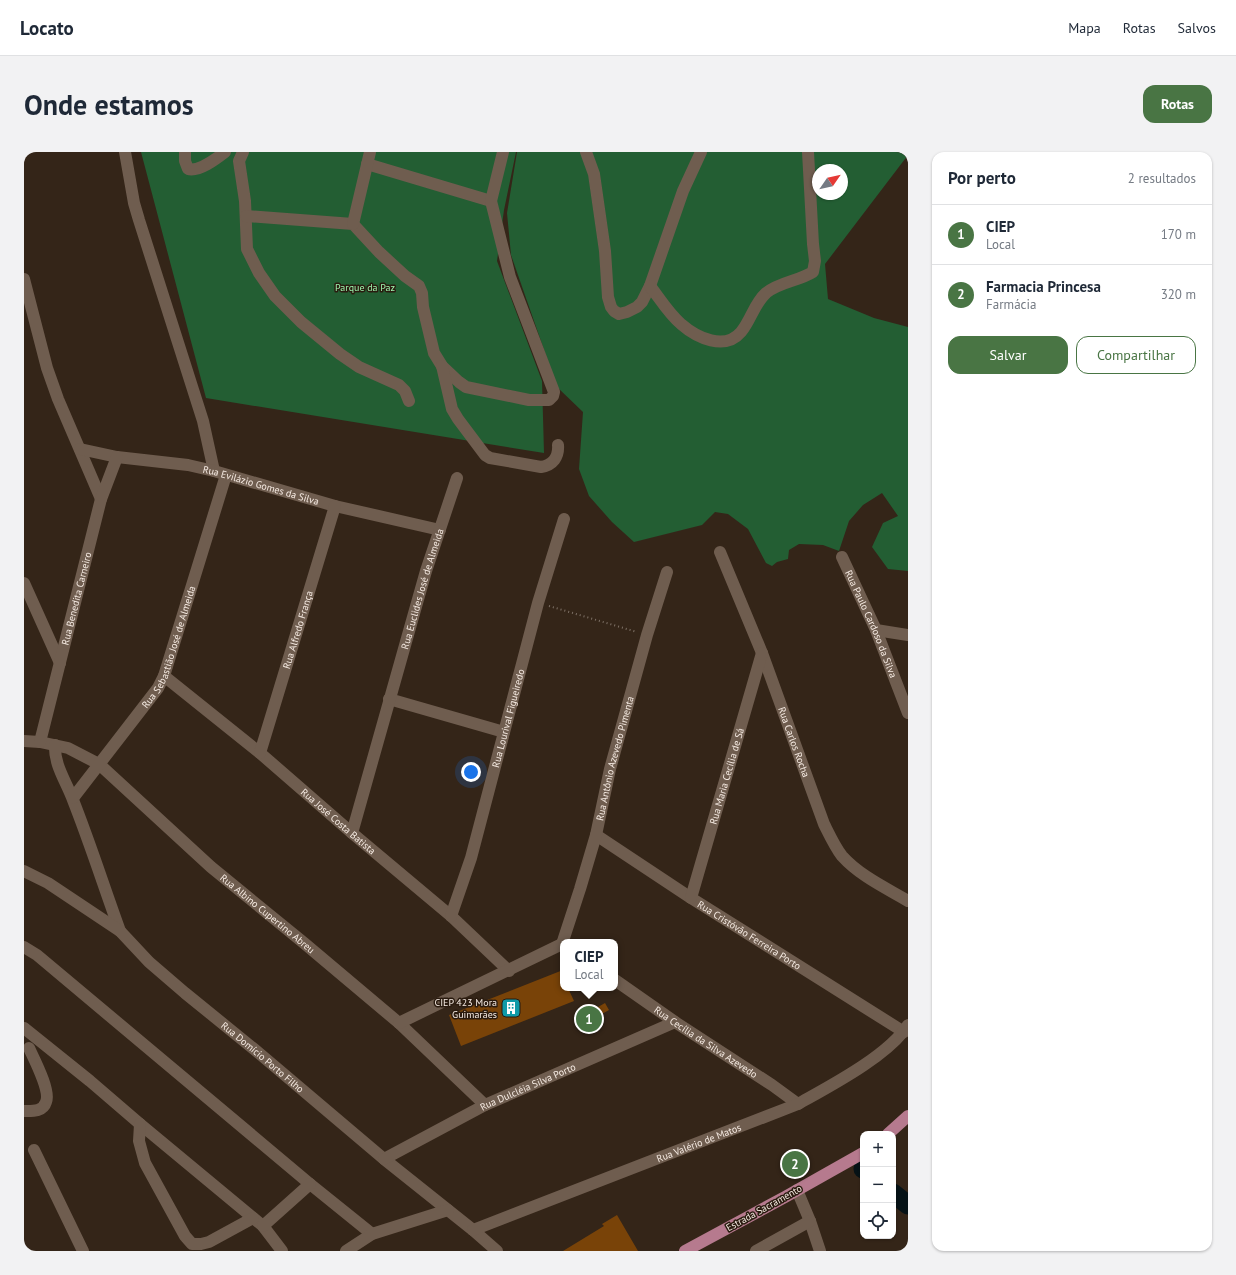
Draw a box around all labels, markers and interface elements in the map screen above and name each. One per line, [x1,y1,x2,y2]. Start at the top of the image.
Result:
text: Locato [20,16,74,40]
text: Mapa [1068,19,1101,37]
text: Rotas [1123,19,1156,37]
text: Salvos [1178,19,1216,37]
button: Rotas [1143,85,1212,123]
text: Onde estamos [24,86,194,123]
north arrow [812,164,848,200]
text: Por perto [948,167,1016,189]
text: 2 resultados [1128,170,1196,187]
text: CIEP [986,217,1015,236]
text: 1 [957,226,965,243]
text: 170 m [1161,226,1196,243]
text: Local [986,236,1015,253]
text: Farmacia Princesa [986,277,1101,296]
park label: Parque da Paz [335,281,395,294]
text: 2 [957,286,965,303]
text: 320 m [1161,286,1196,303]
text: Farmácia [986,296,1036,313]
button: Salvar [948,336,1068,374]
button: Compartilhar [1076,336,1196,374]
street label: Rua Evilázio Gomes da Silva [202,462,321,508]
street label: Rua Euclides José de Almeida [398,527,446,651]
street label: Rua Benedita Carneiro [58,551,94,646]
street label: Rua Paulo Cardoso da Silva [842,568,900,680]
street label: Rua Sebastião José de Almeida [138,584,198,711]
street label: Rua Alfredo França [279,589,315,670]
street label: Rua Lourival Figueiredo [489,667,527,769]
street label: Rua Antônio Azevedo Pimenta [593,695,636,822]
street label: Rua Carlos Rocha [776,705,813,779]
street label: Rua Maria Cecília de Sá [706,726,746,826]
your location [461,762,481,782]
street label: Rua José Costa Batista [298,785,379,857]
street label: Rua Albino Cupertino Abreu [218,871,318,956]
street label: Rua Cristóvão Ferreira Porto [695,897,804,972]
popup [560,939,618,991]
text: CIEP [574,947,604,966]
text: Local [574,966,603,983]
place label: CIEP 423 Mora Guimarães [435,996,497,1021]
building icon: CIEP 423 Mora Guimarães [500,997,522,1019]
street label: Rua Cecília da Silva Azevedo [652,1003,760,1080]
pin: 1 [576,1004,602,1034]
street label: Rua Domício Porto Filho [219,1019,307,1095]
street label: Rua Dulcléia Silva Porto [478,1060,577,1113]
street label: Rua Valério de Matos [654,1120,743,1165]
map controls [860,1131,896,1239]
button: + [860,1131,896,1167]
pin: 2 [782,1149,808,1179]
button: − [860,1167,896,1203]
street label: Estrada Sacramento [724,1182,804,1234]
button: locate [860,1203,896,1239]

